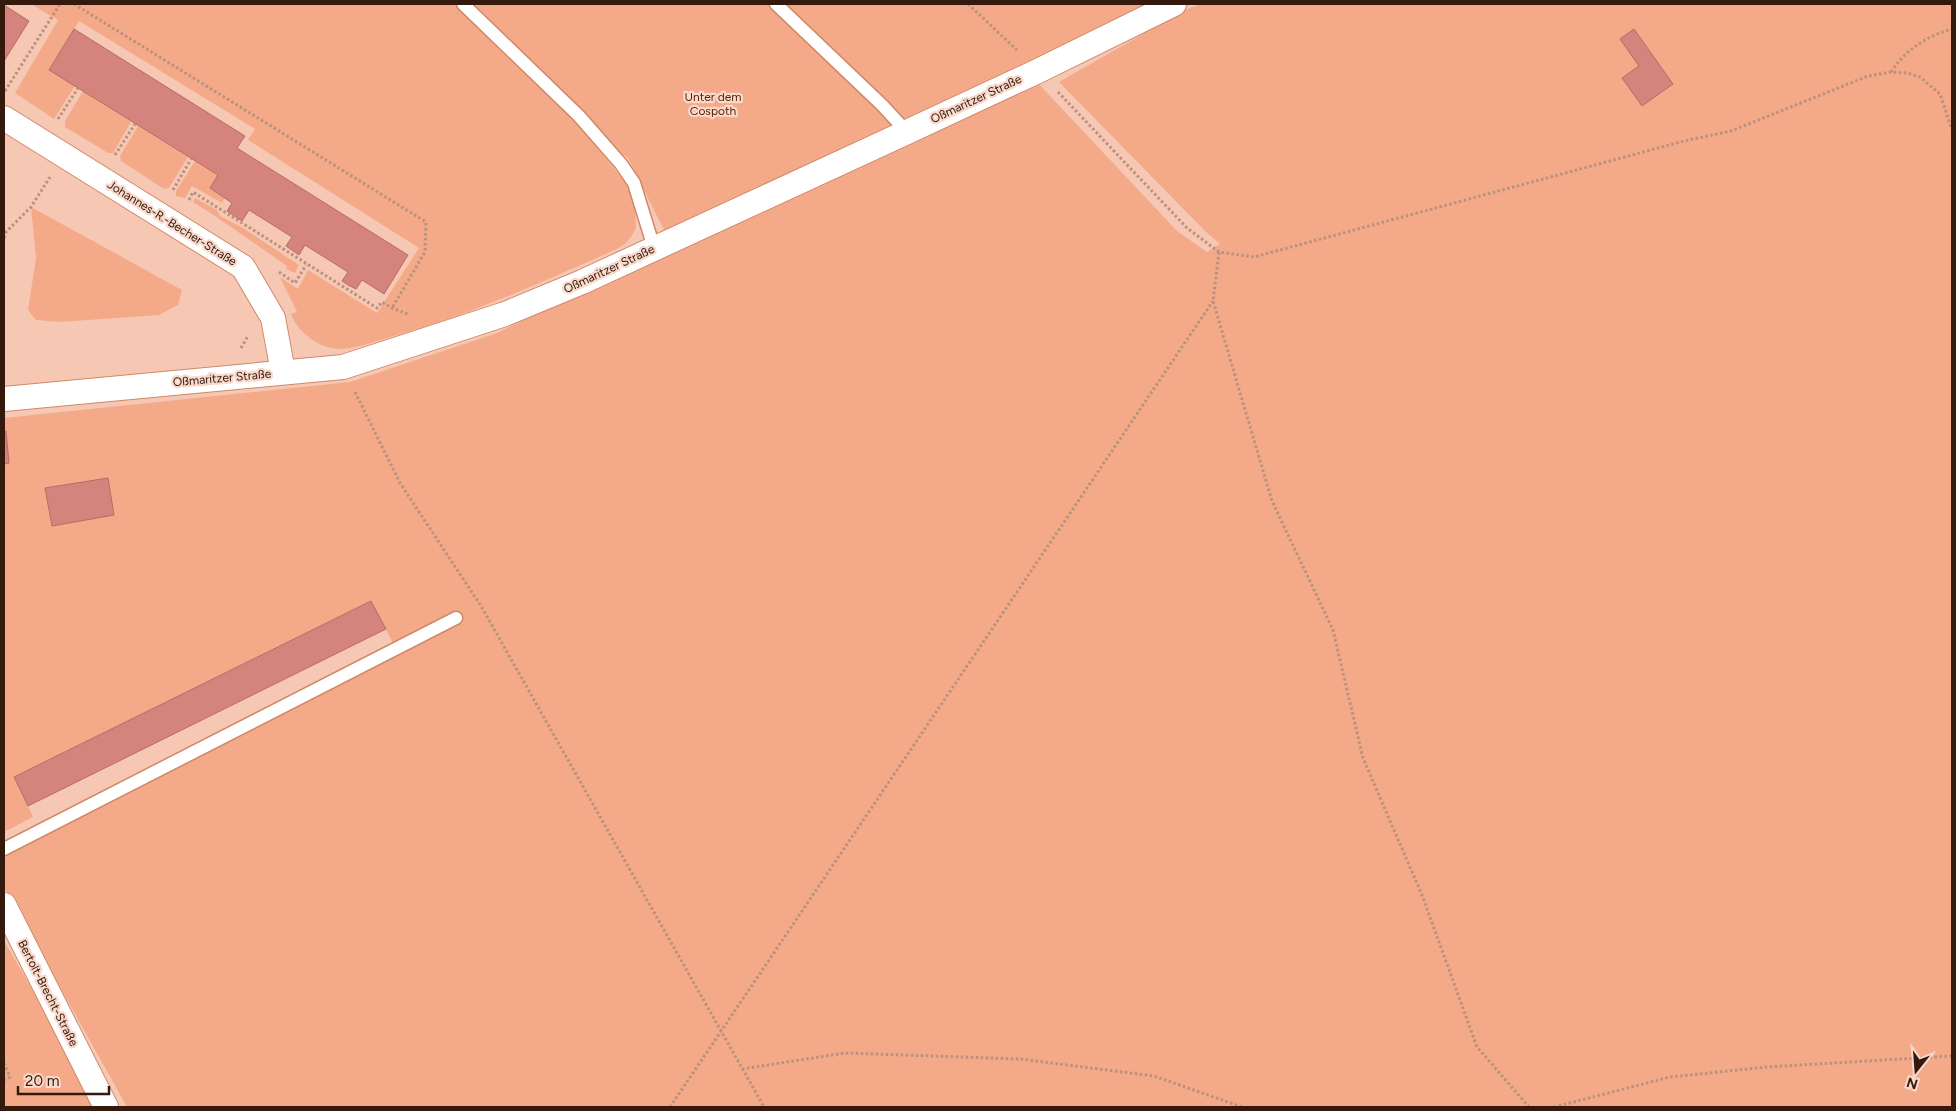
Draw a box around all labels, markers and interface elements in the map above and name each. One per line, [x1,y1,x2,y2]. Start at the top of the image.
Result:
street label: Oßmaritzer Straße [928,72,1024,126]
park label: Unter dem Cospoth [684,90,742,118]
street label: Johannes-R.-Becher-Straße [105,177,240,269]
street label: Oßmaritzer Straße [561,242,657,296]
street label: Oßmaritzer Straße [172,367,272,389]
street label: Bertolt-Brecht-Straße [15,937,81,1049]
north arrow [1891,1046,1941,1096]
scale bar [18,1064,109,1096]
text: 20 m [25,1072,59,1090]
text: N [1905,1073,1920,1093]

